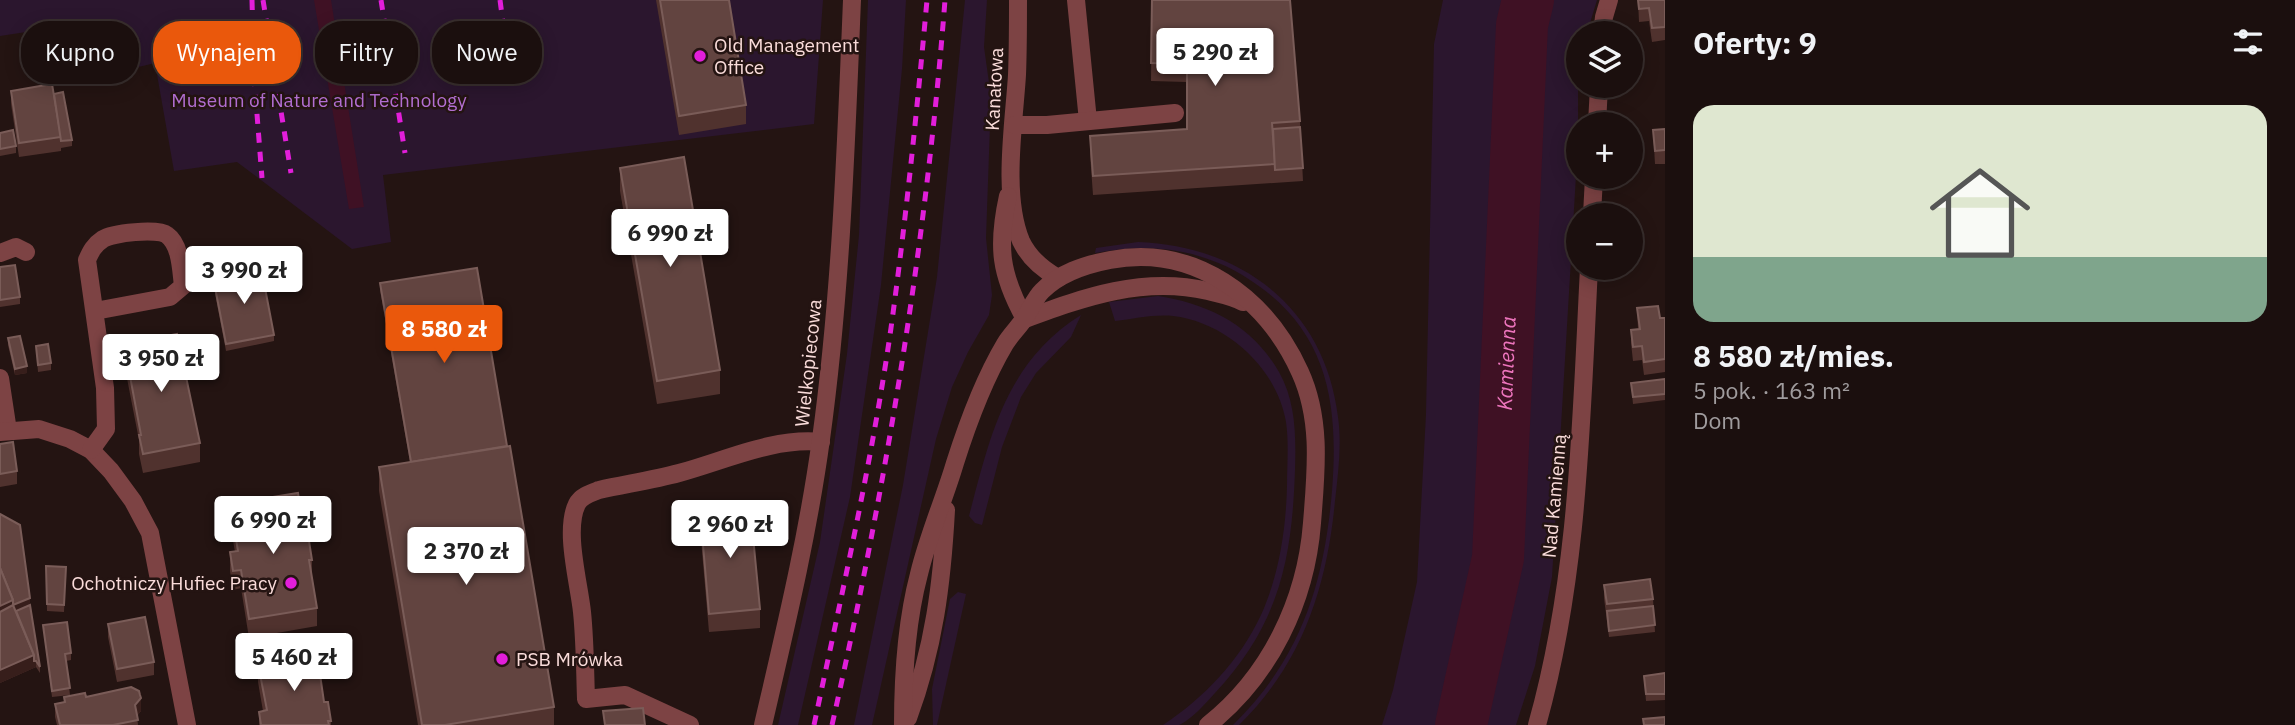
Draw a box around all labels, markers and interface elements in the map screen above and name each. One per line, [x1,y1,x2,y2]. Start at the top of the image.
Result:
chip: Kupno [21,21,139,84]
chip: Wynajem [153,21,301,84]
chip: Filtry [315,21,418,84]
chip: Nowe [432,21,542,84]
map controls [1566,21,1643,280]
button: layers [1566,21,1643,98]
text: Oferty: 9 [1693,23,1817,62]
icon: filters [2229,23,2267,61]
pin: 5 290 zł [1143,28,1287,88]
place label: Old Management Office [714,33,859,79]
text: 5 290 zł [1172,36,1258,66]
street label: Kanałowa [980,47,1008,131]
marker: Old Management Office [692,48,708,64]
park label: Museum of Nature and Technology [171,88,467,112]
button: + [1566,112,1643,189]
icon: home [1917,150,2043,276]
button: − [1566,203,1643,280]
pin: 6 990 zł [598,210,742,269]
text: 6 990 zł [627,217,713,247]
pin: 3 990 zł [172,246,316,306]
text: 3 990 zł [201,254,287,284]
street label: Wielkopiecowa [789,298,827,428]
pin: 8 580 zł [372,306,516,365]
text: 8 580 zł [401,313,487,343]
water label: Kamienna [1490,315,1522,411]
pin: 3 950 zł [89,334,233,394]
text: 8 580 zł/mies. [1693,336,1894,375]
text: 3 950 zł [118,342,204,372]
text: 5 pok. · 163 m² [1693,375,1850,405]
text: Dom [1693,405,1741,435]
street label: Nad Kamienną [1537,433,1571,559]
pin: 6 990 zł [201,496,345,556]
pin: 2 960 zł [658,500,802,560]
text: 6 990 zł [230,504,316,534]
text: 2 960 zł [687,508,773,538]
pin: 2 370 zł [394,528,538,587]
text: 2 370 zł [423,535,509,565]
place label: Ochotniczy Hufiec Pracy [71,571,278,595]
marker: Ochotniczy Hufiec Pracy [283,575,299,591]
pin: 5 460 zł [222,634,366,693]
text: 5 460 zł [251,641,337,671]
place label: PSB Mrówka [516,647,623,671]
marker: PSB Mrówka [494,651,510,667]

